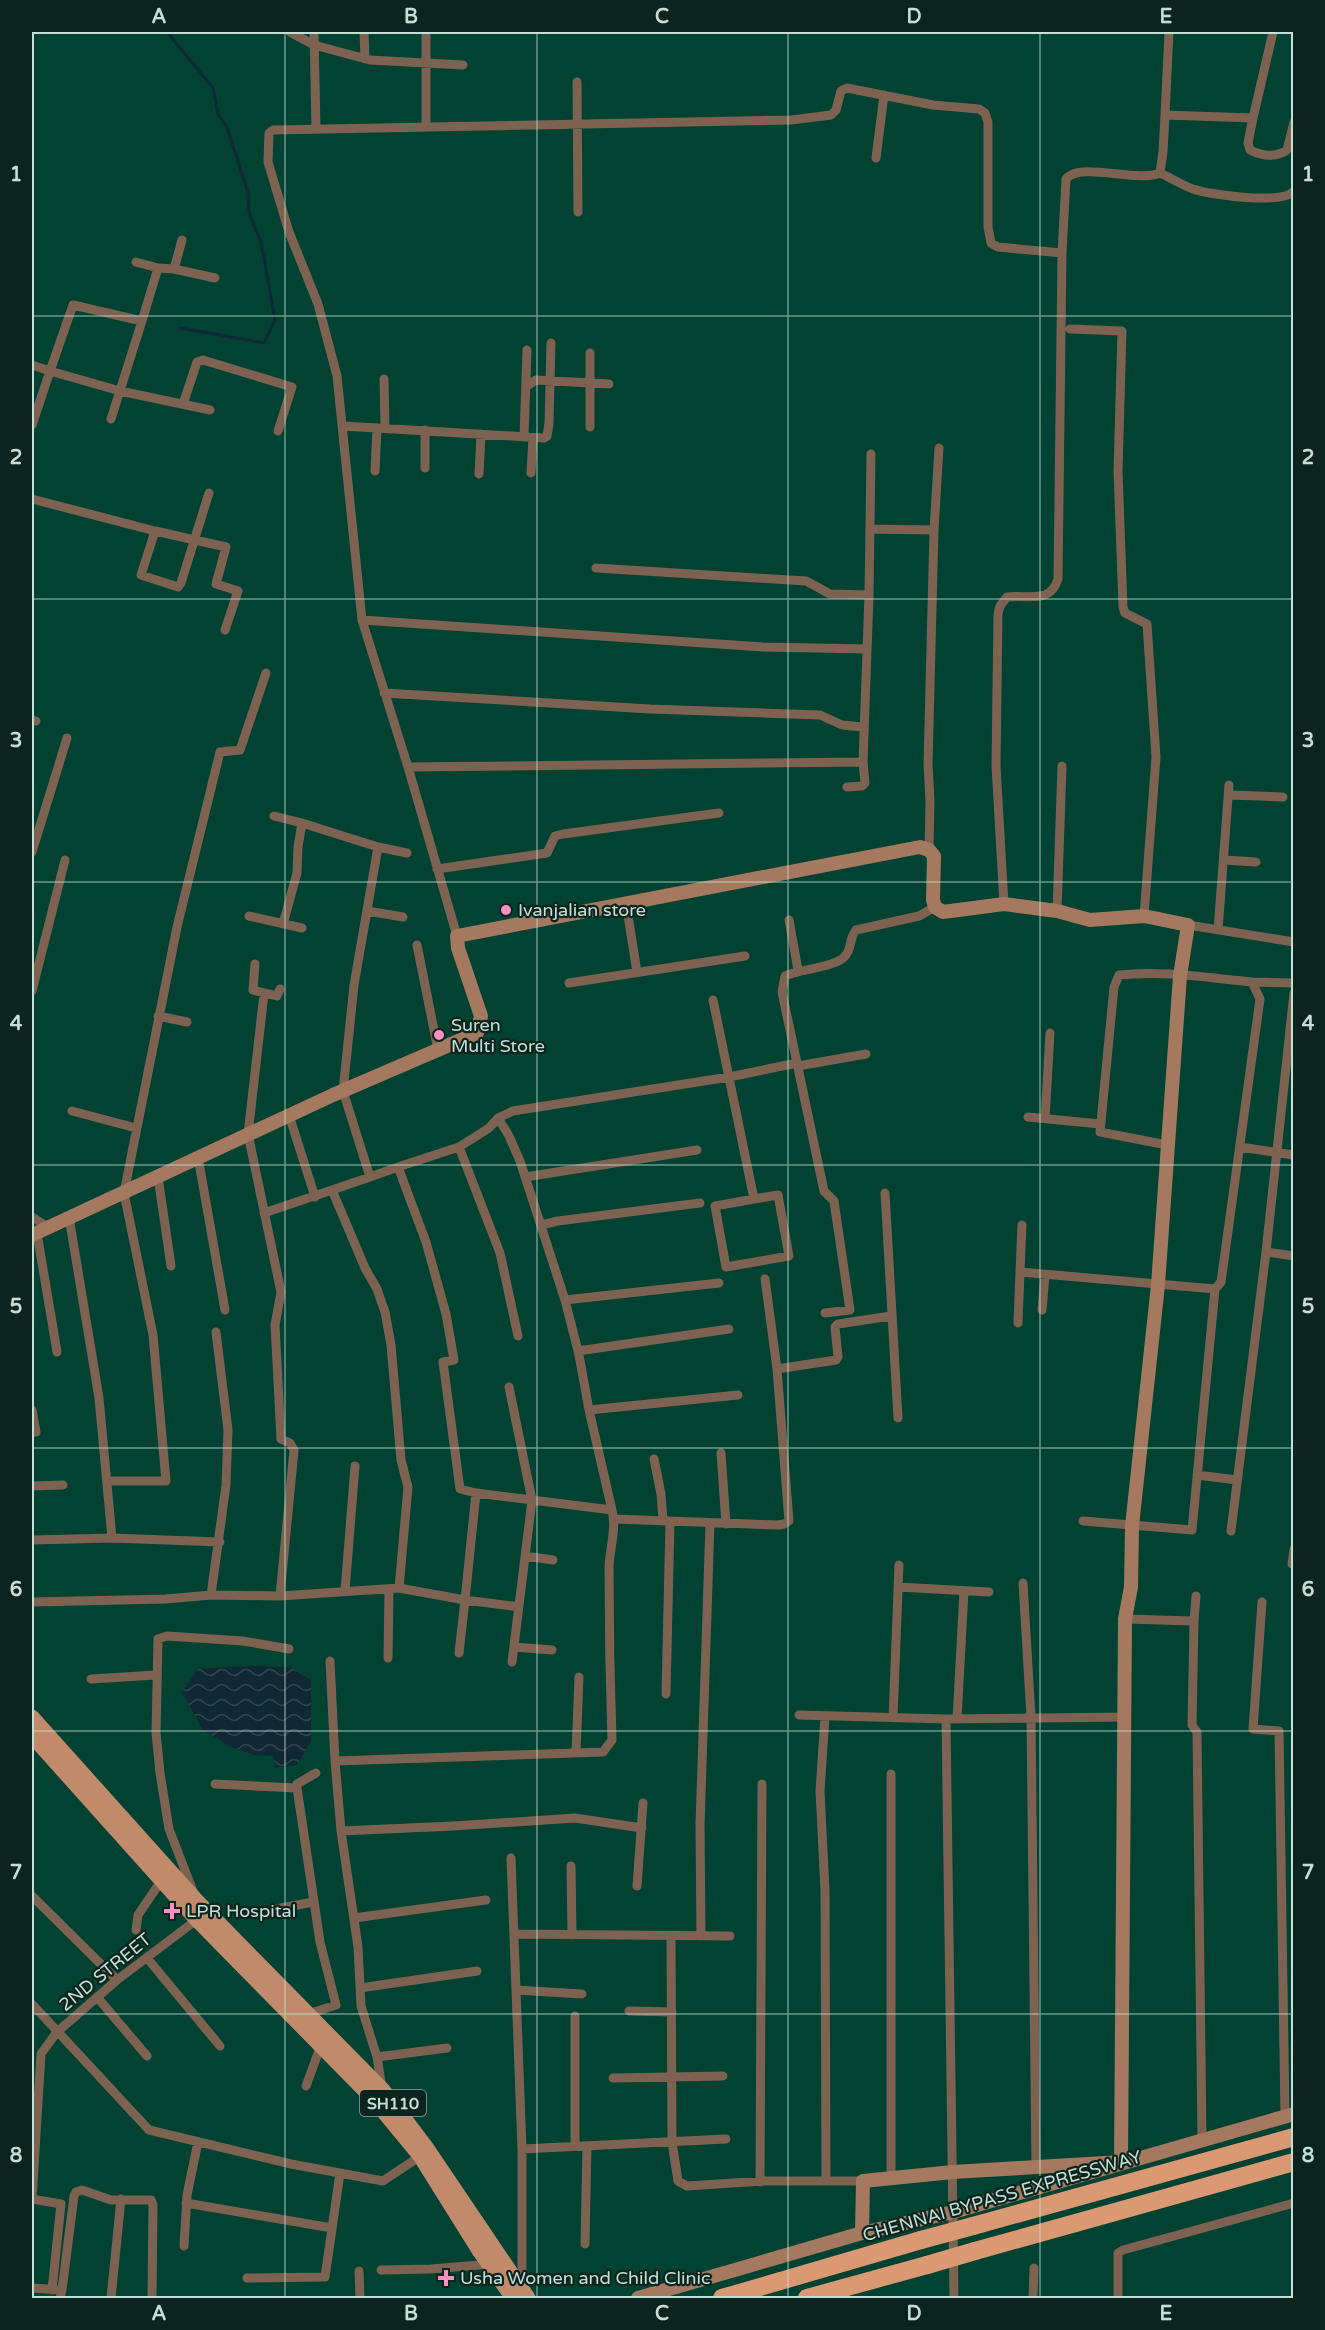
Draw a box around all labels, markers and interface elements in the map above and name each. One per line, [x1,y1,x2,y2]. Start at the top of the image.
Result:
text: A [152,5,167,29]
text: B [404,5,418,29]
text: C [655,5,669,29]
text: D [906,5,922,29]
text: E [1160,5,1173,29]
text: 1 [10,163,22,187]
text: 1 [1302,163,1314,187]
text: 2 [10,446,22,470]
text: 2 [1302,446,1314,470]
text: 3 [10,729,22,753]
text: 3 [1302,729,1314,753]
place label: Ivanjalian store [518,899,646,921]
marker: Ivanjalian store [499,903,513,917]
text: 4 [10,1012,23,1036]
text: 4 [1302,1012,1315,1036]
place label: Suren Multi Store [451,1014,545,1057]
marker: Suren Multi Store [432,1028,446,1042]
text: 5 [10,1295,22,1319]
text: 5 [1302,1295,1314,1319]
text: 6 [10,1578,22,1602]
text: 6 [1302,1578,1314,1602]
text: 7 [10,1861,22,1885]
text: 7 [1302,1861,1314,1885]
place label: LPR Hospital [186,1900,296,1922]
marker: LPR Hospital [163,1902,181,1920]
street label: 2ND STREET [55,1928,156,2016]
road number: SH110 [360,2090,426,2116]
text: 8 [10,2144,22,2168]
text: 8 [1302,2144,1314,2168]
street label: CHENNAI BYPASS EXPRESSWAY [860,2145,1144,2246]
place label: Usha Women and Child Clinic [460,2267,711,2289]
marker: Usha Women and Child Clinic [437,2269,455,2287]
text: A [152,2302,167,2326]
text: B [404,2302,418,2326]
text: C [655,2302,669,2326]
text: D [906,2302,922,2326]
text: E [1160,2302,1173,2326]

